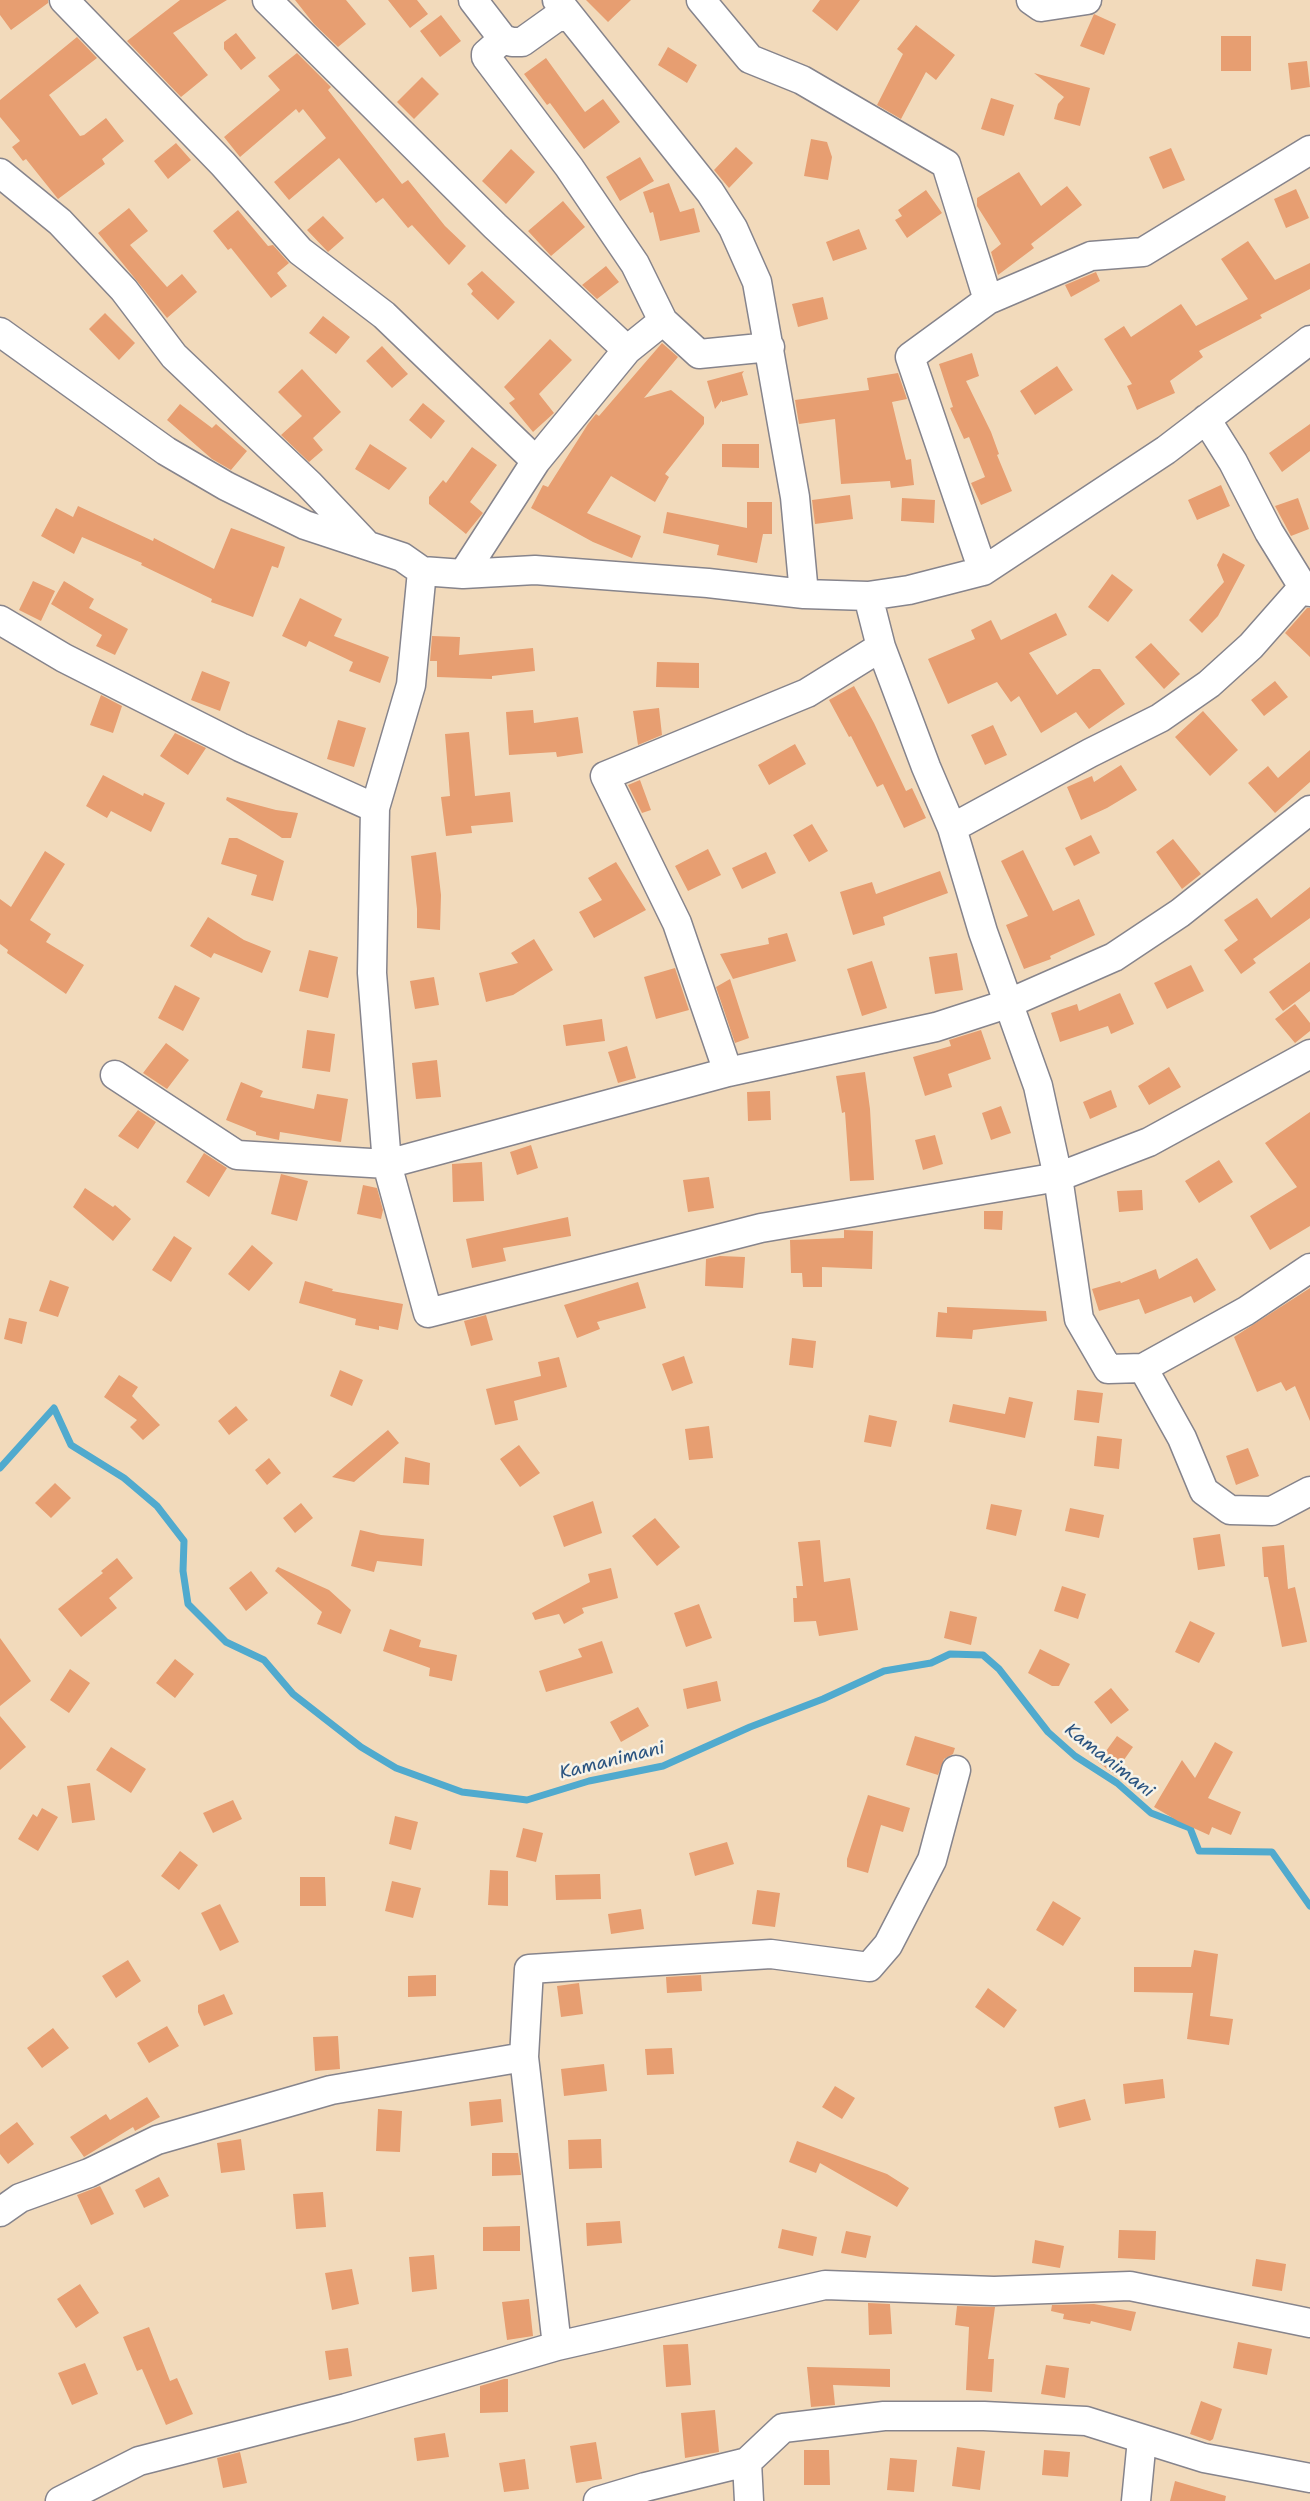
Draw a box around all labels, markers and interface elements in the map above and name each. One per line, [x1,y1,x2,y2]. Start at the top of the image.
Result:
water label: Kamanimani [1060,1719,1158,1803]
water label: Kamanimani [557,1737,667,1785]

